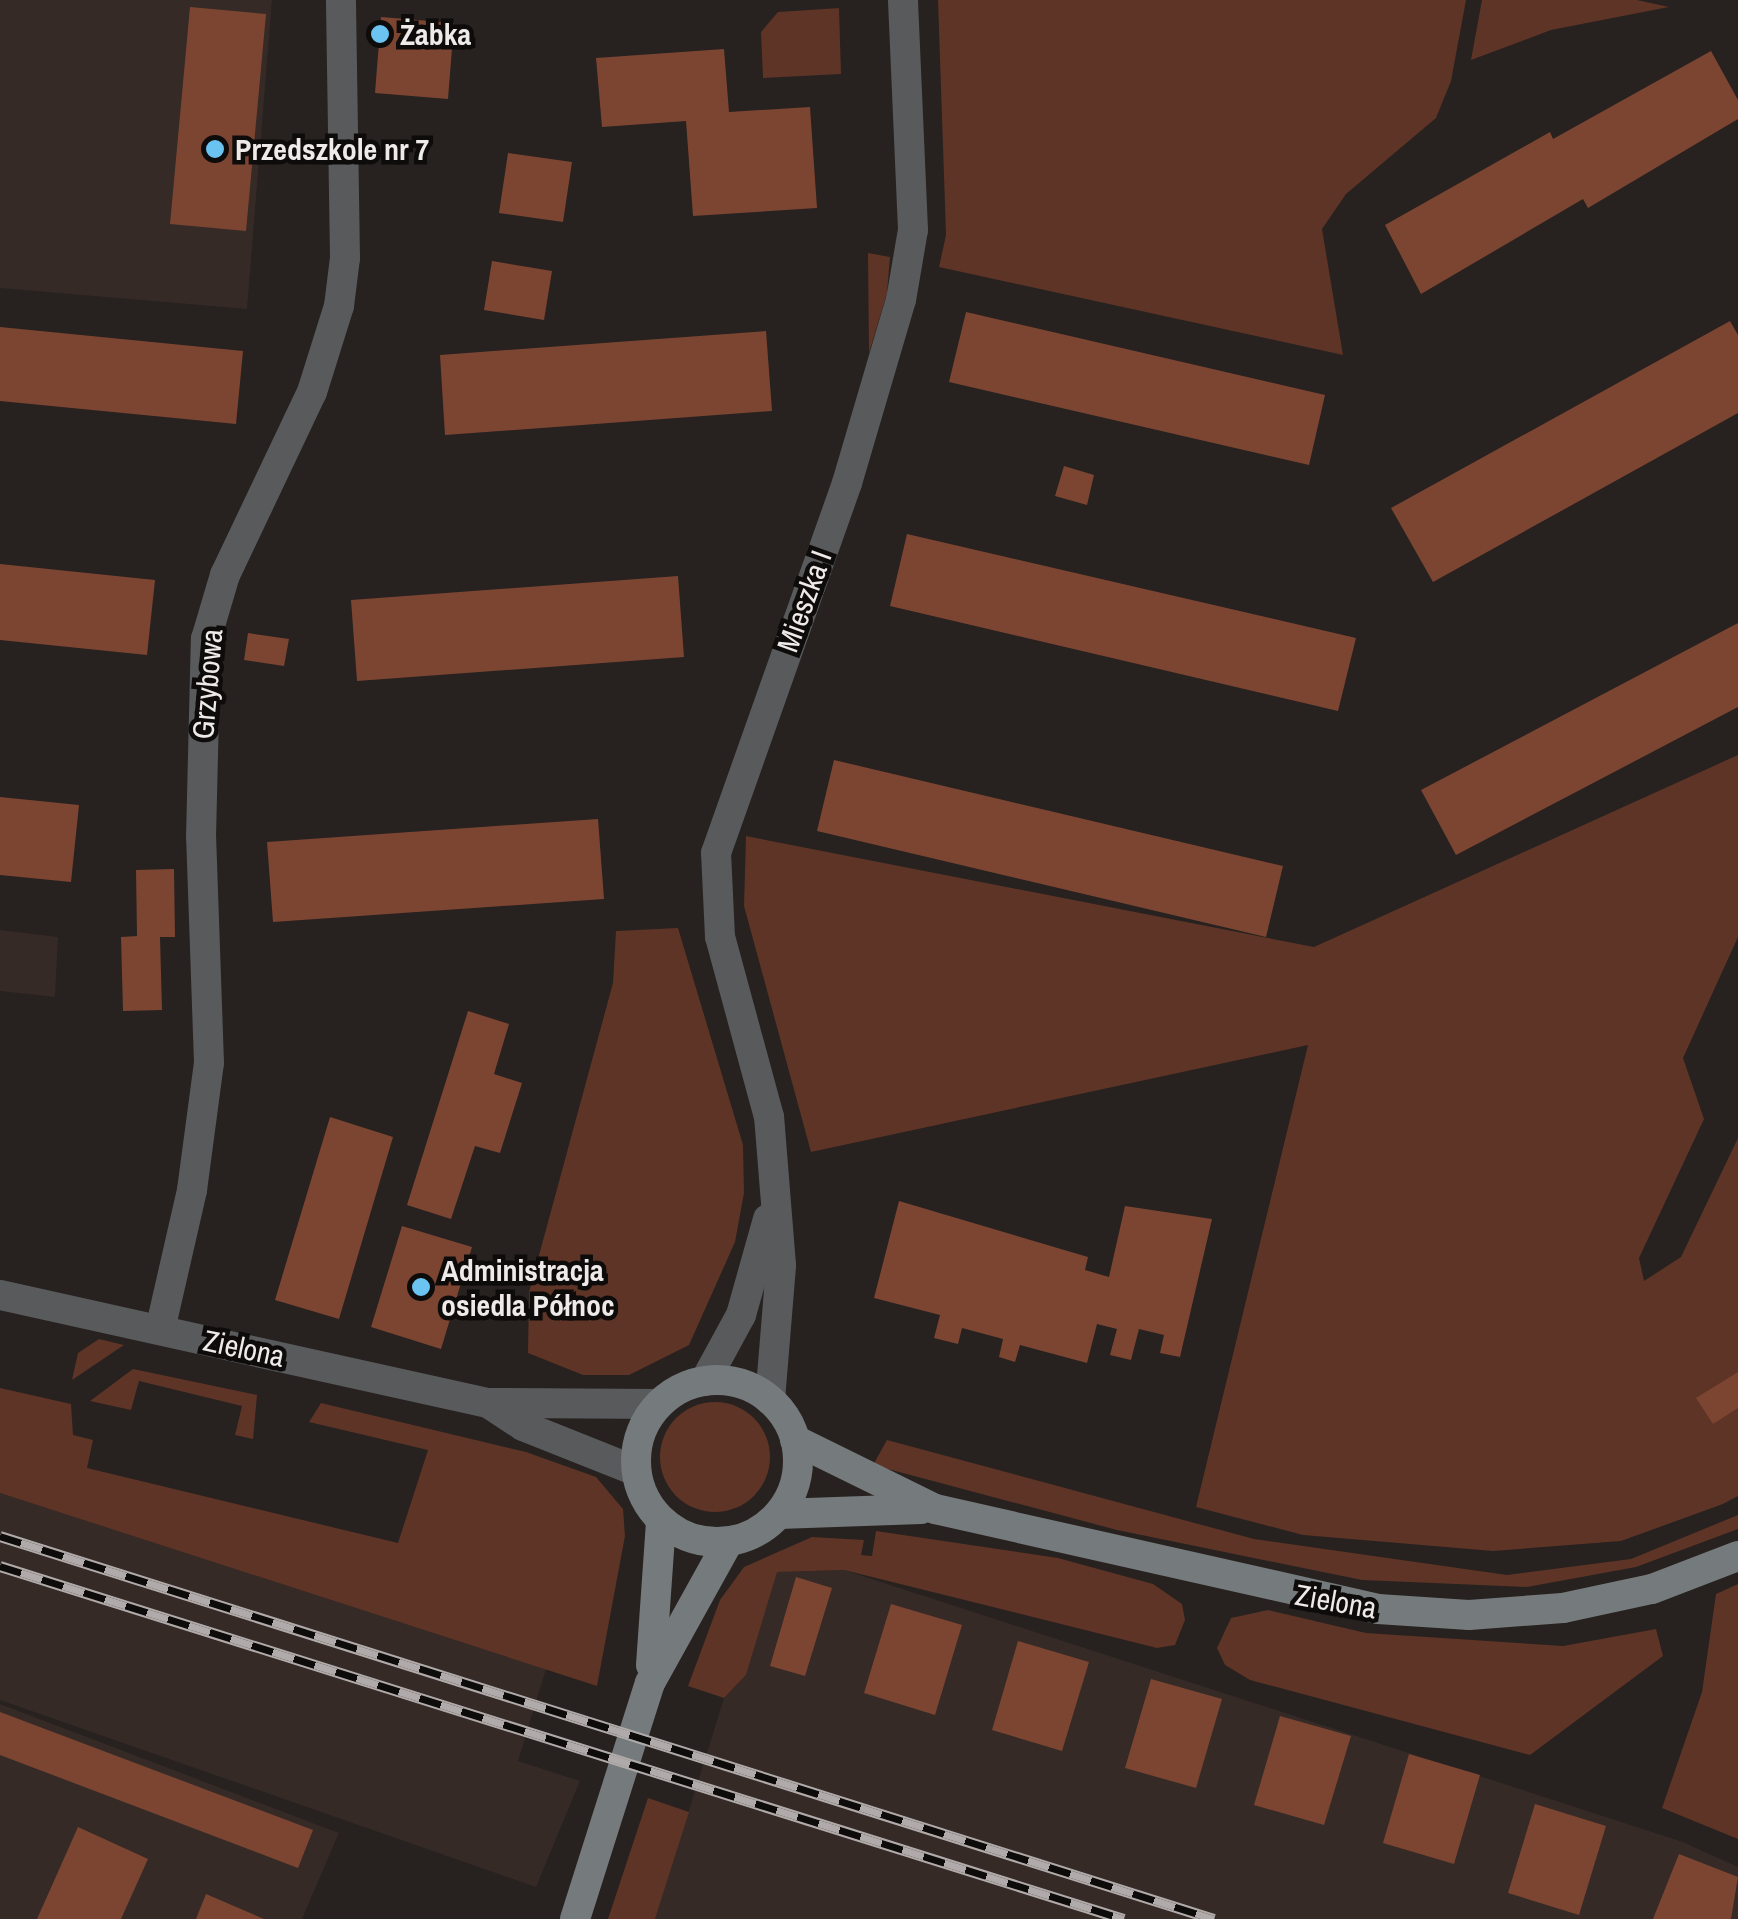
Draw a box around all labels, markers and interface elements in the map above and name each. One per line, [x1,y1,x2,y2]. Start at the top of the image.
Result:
place label: Żabka [400,16,471,52]
marker: Żabka [369,23,391,45]
place label: Przedszkole nr 7 [235,131,429,167]
marker: Przedszkole nr 7 [204,138,226,160]
street label: Mieszka I [769,545,839,657]
street label: Grzybowa [184,627,230,741]
place label: Administracja osiedla Północ [441,1252,615,1322]
marker: Administracja osiedla Północ [410,1276,432,1298]
street label: Zielona [200,1322,288,1374]
street label: Zielona [1292,1576,1380,1626]

